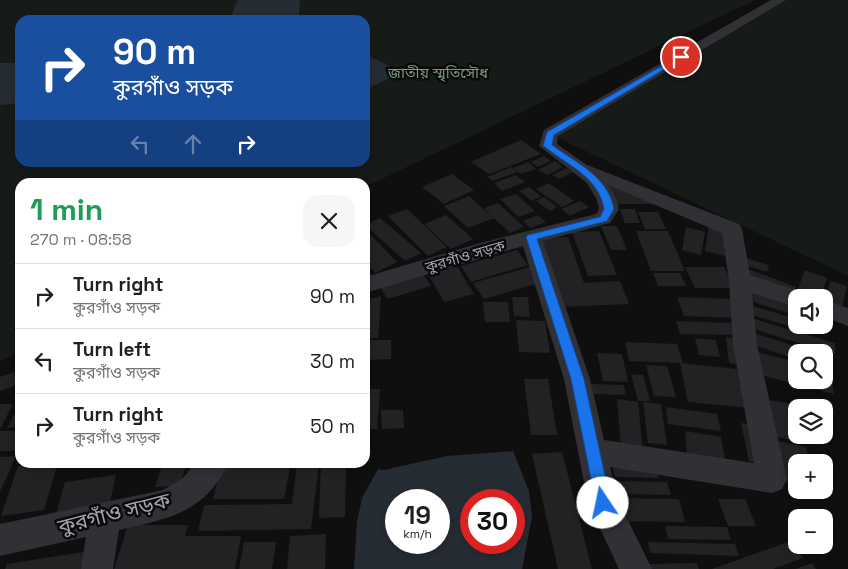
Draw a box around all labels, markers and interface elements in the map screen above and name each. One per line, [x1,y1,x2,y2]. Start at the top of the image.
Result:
text: 90 m [113,30,196,74]
icon: right [30,35,95,100]
pin [660,36,702,78]
icon: arrive [667,43,695,71]
park label: জাতীয় স্মৃতিসৌধ [387,63,489,82]
text: কুরগাঁও সড়ক [113,73,233,101]
icon: left [126,130,154,158]
icon: ahead [179,130,207,158]
icon: right [232,130,260,158]
text: 1 min [30,190,103,229]
button: close [303,195,355,247]
text: 270 m · 08:58 [30,229,132,250]
street label: কুরগাঁও সড়ক [422,235,508,277]
text: Turn right [73,272,163,297]
icon: right [30,282,58,310]
text: 90 m [310,284,355,309]
map controls [788,289,833,554]
button: sound [788,289,833,334]
text: কুরগাঁও সড়ক [73,297,160,318]
text: Turn left [73,337,151,362]
button: search [788,344,833,389]
icon: left [30,347,58,375]
text: 30 m [310,349,355,374]
text: কুরগাঁও সড়ক [73,362,160,383]
button: layers [788,399,833,444]
text: Turn right [73,402,163,427]
icon: right [30,412,58,440]
text: 50 m [310,414,355,439]
text: কুরগাঁও সড়ক [73,427,160,448]
button: + [788,454,833,499]
position arrow [576,476,628,528]
street label: কুরগাঁও সড়ক [54,486,174,540]
speed limit sign: 30 [460,489,525,554]
text: 19 [404,499,431,531]
button: − [788,509,833,554]
text: km/h [403,526,432,542]

